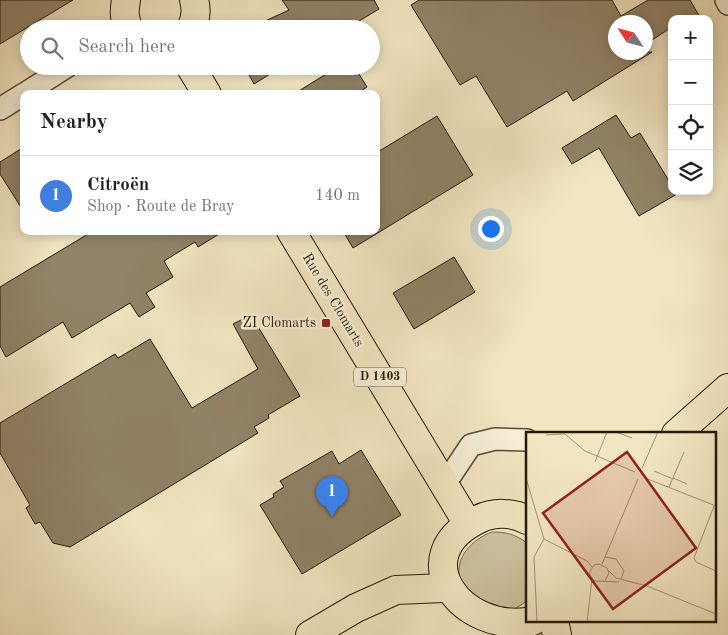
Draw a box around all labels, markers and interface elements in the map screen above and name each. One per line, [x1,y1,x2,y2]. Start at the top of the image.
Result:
north arrow [608,15,653,60]
map controls [668,15,713,195]
button: + [668,15,713,60]
search box [20,20,380,75]
icon: search [38,34,66,62]
text: Search here [78,38,175,57]
button: − [668,60,713,105]
button: locate [668,105,713,150]
text: Nearby [40,112,108,133]
button: layers [668,150,713,195]
text: Citroën [87,176,149,195]
text: 1 [51,188,61,204]
text: 140 m [315,188,360,204]
text: Shop · Route de Bray [87,199,235,215]
your location [478,216,504,242]
street label: Rue des Clomarts [300,251,366,349]
place label: ZI Clomarts [243,316,316,330]
marker: ZI Clomarts [320,317,332,329]
road number: D 1403 [354,368,406,387]
inset map [526,432,716,622]
pin: 1 [316,476,348,517]

